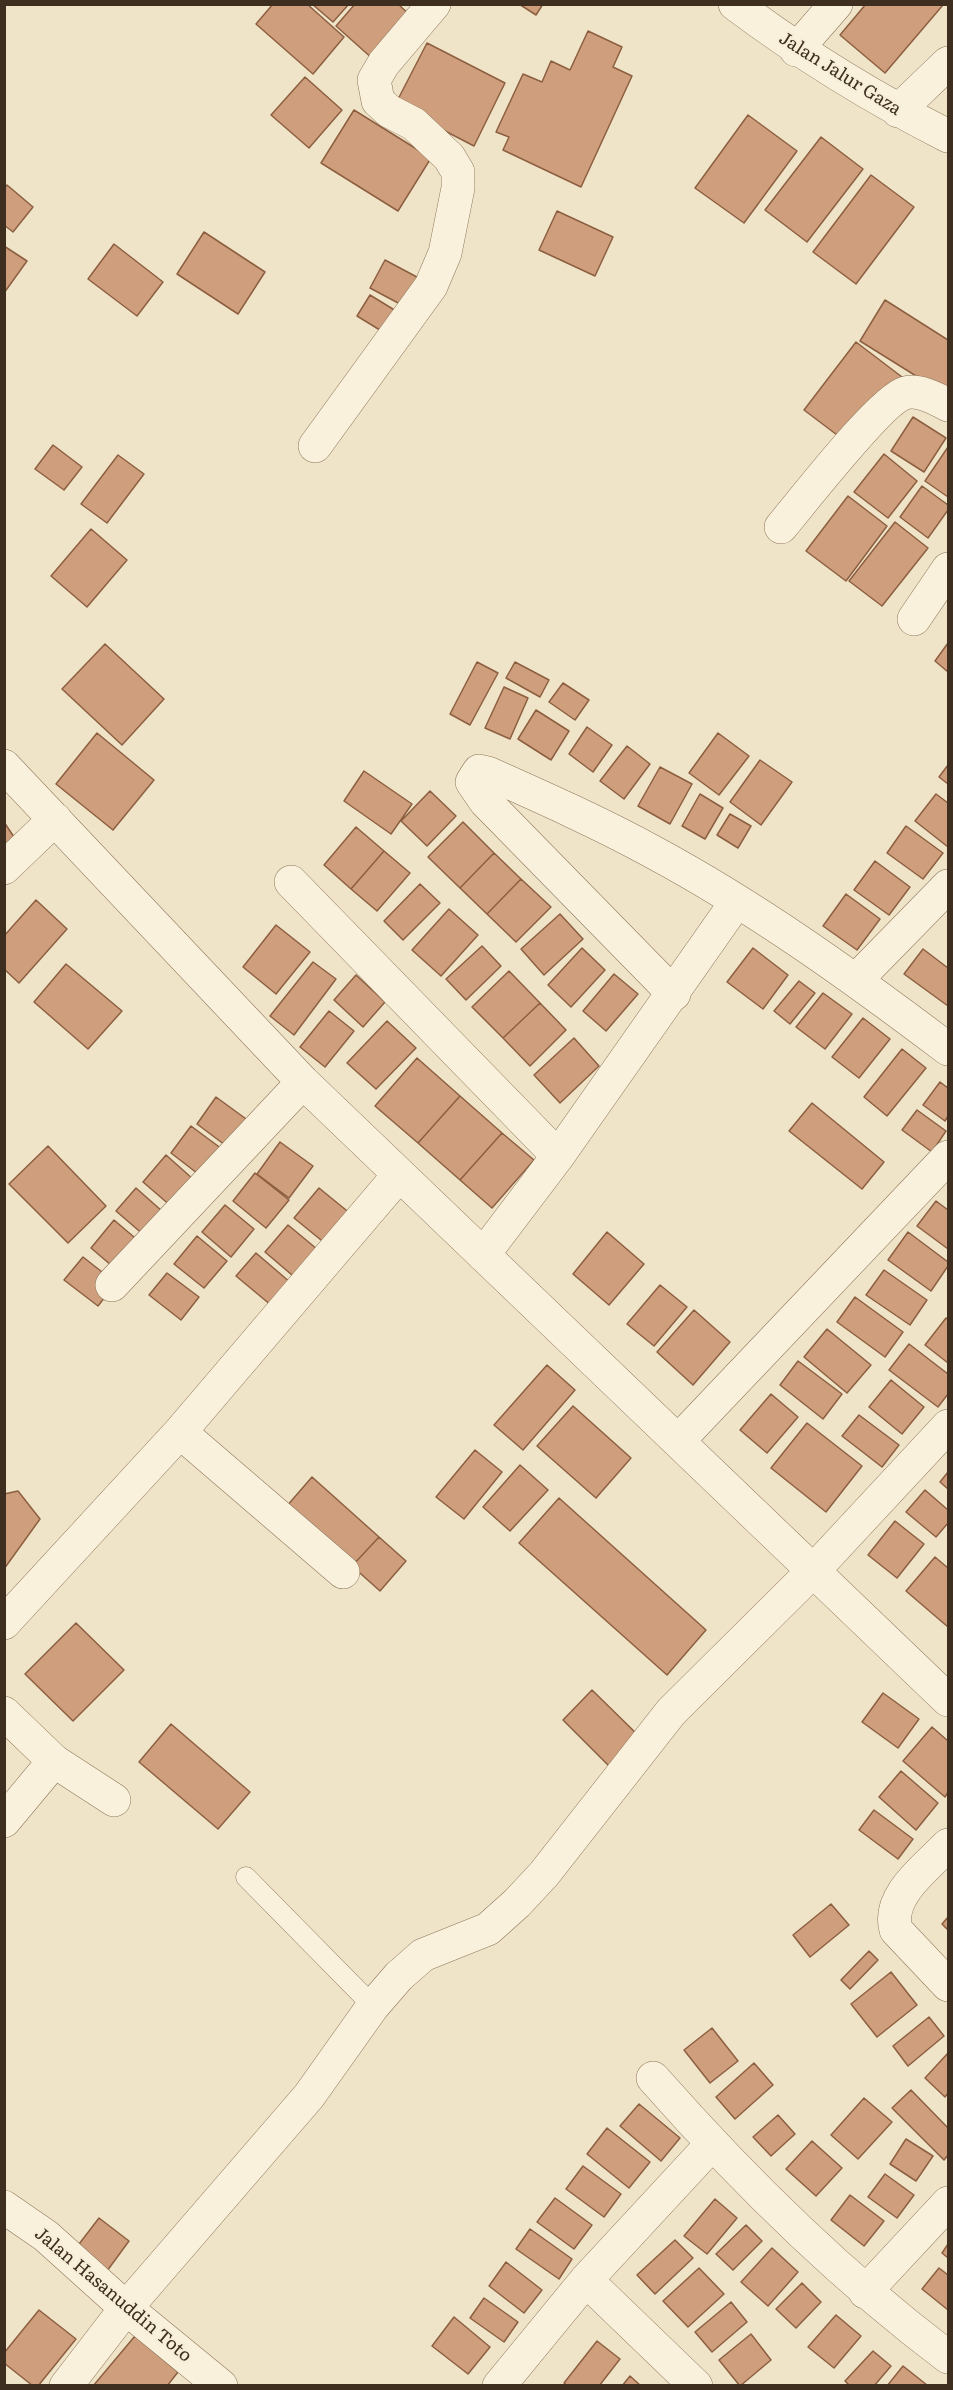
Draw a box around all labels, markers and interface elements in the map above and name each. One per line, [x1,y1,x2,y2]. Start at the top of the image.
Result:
street label: Jalan Jalur Gaza [775,28,905,120]
street label: Jalan Hasanuddin Toto [30,2223,196,2367]

